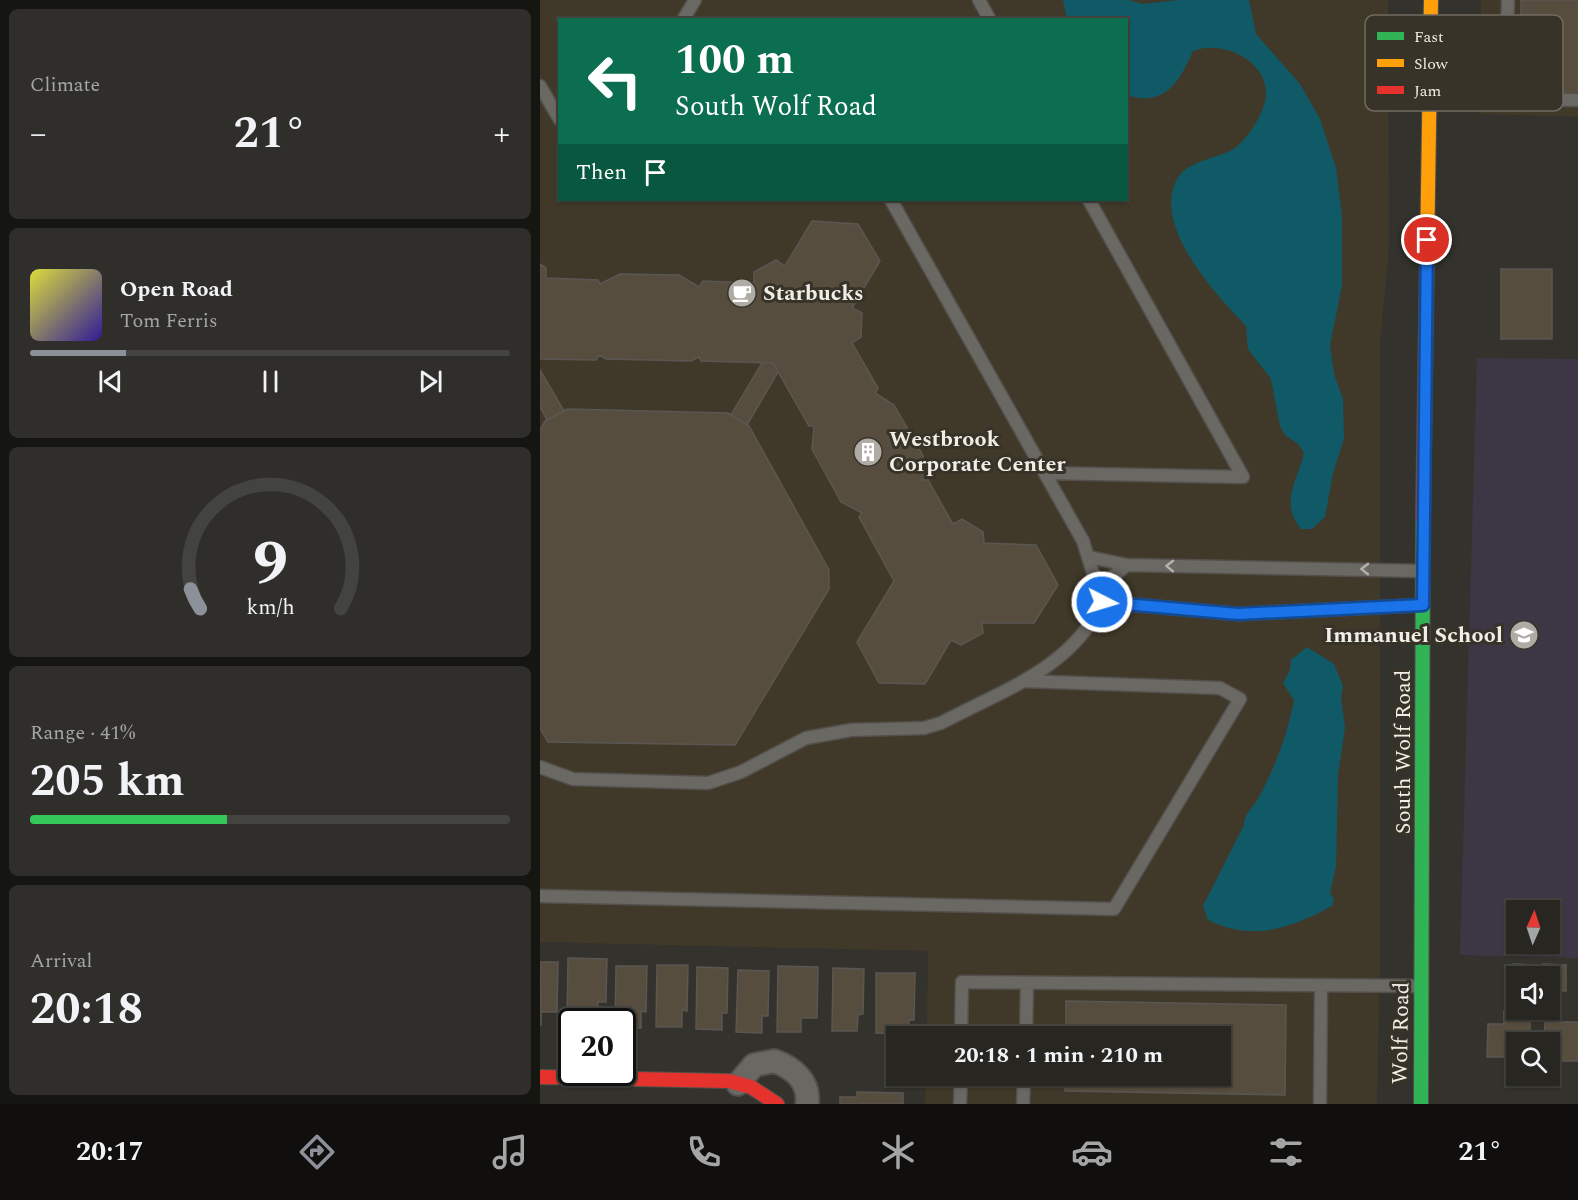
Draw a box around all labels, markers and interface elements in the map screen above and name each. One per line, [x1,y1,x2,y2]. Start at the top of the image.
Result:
legend [1365,15,1563,111]
text: Fast [1414,25,1444,49]
text: 100 m [675,29,794,92]
icon: left [576,42,654,120]
text: Slow [1414,52,1449,76]
text: Climate [30,70,100,100]
text: Jam [1414,79,1442,103]
text: South Wolf Road [675,86,877,128]
text: 21° [234,99,307,168]
text: − [30,109,47,159]
text: + [494,109,510,159]
text: Then [576,156,627,189]
icon: arrive [639,156,672,189]
pin [1401,214,1452,265]
icon: arrive [1410,223,1443,256]
text: Open Road [120,273,233,306]
cafe icon: Starbucks [726,277,758,309]
place label: Starbucks [763,277,864,310]
text: Tom Ferris [120,306,218,336]
icon: previous [94,365,127,398]
icon: pause [254,365,287,398]
icon: next [414,365,447,398]
place label: Westbrook Corporate Center [889,423,1066,481]
building icon: Westbrook Corporate Center [852,436,884,468]
text: 9 [252,517,288,612]
one-way arrow [1166,560,1175,572]
one-way arrow [1361,563,1370,576]
position arrow [1070,570,1134,634]
text: km/h [246,591,294,624]
place label: Immanuel School [1324,619,1503,652]
school or university icon: Immanuel School [1508,619,1540,651]
street label: South Wolf Road [1387,670,1420,834]
text: Range · 41% [30,718,135,748]
text: 205 km [30,747,185,816]
north arrow [1506,900,1560,954]
map controls [1506,900,1560,1086]
text: Arrival [30,946,92,976]
button: sound [1506,966,1560,1020]
text: 20:18 [30,975,143,1044]
street label: Wolf Road [1384,982,1418,1084]
speed limit sign: 20 [558,1008,636,1086]
button: search [1506,1032,1560,1086]
text: 20:18 · 1 min · 210 m [954,1039,1163,1072]
text: 20:17 [76,1131,144,1173]
icon: directions [296,1131,338,1173]
icon: music [489,1131,531,1173]
icon: phone [683,1131,725,1173]
icon: climate [877,1131,919,1173]
icon: car [1071,1131,1113,1173]
icon: filters [1265,1131,1307,1173]
text: 21° [1458,1131,1502,1173]

